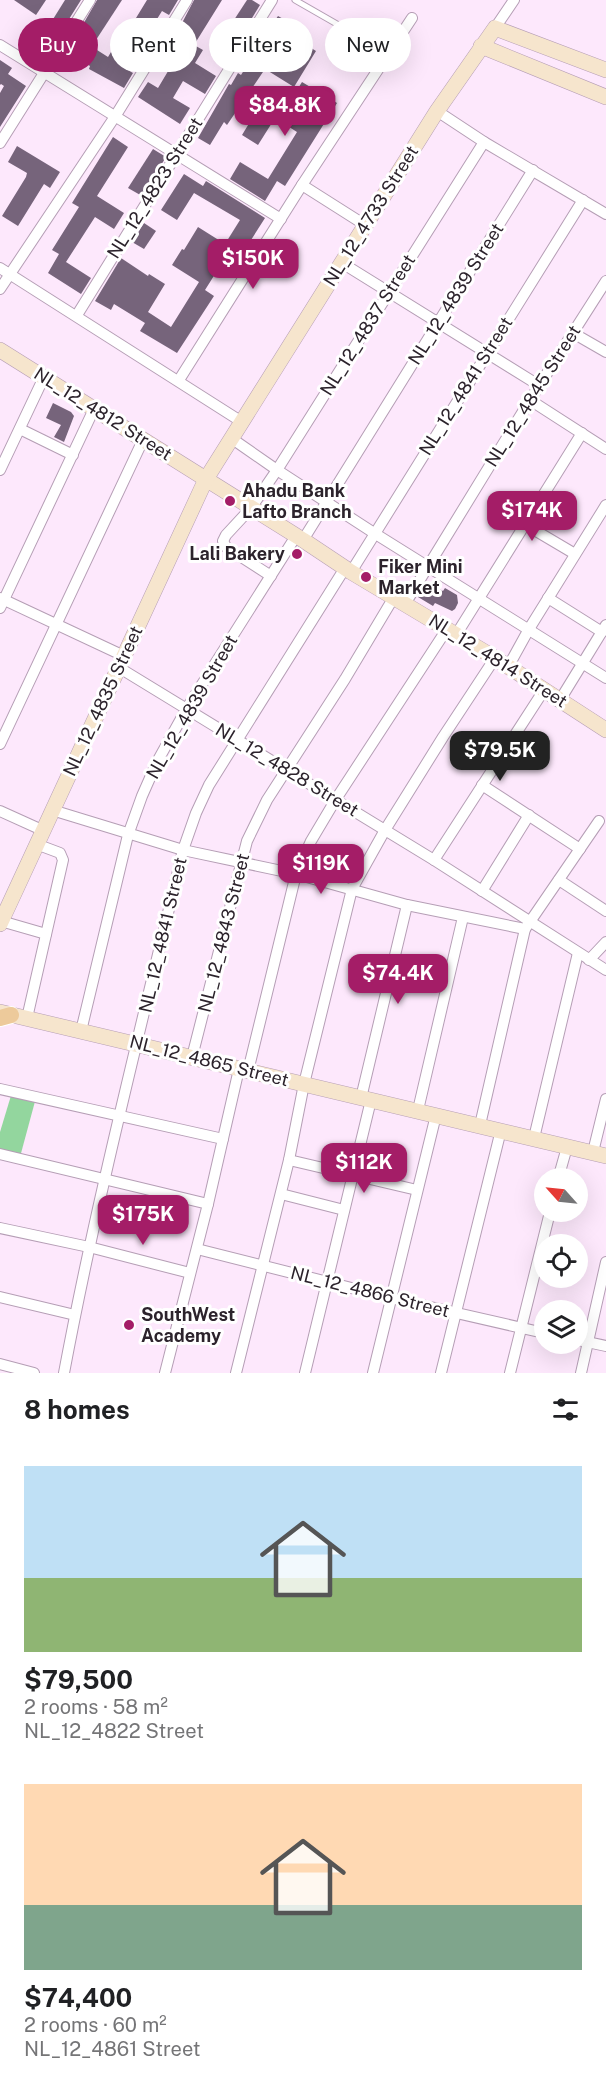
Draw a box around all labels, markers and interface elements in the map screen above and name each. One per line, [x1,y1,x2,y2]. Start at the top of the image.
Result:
chip: Buy [18,18,98,72]
chip: Rent [110,18,197,72]
chip: Filters [209,18,313,72]
chip: New [325,18,411,72]
pin: $84.8K [236,86,334,137]
text: $84.8K [248,93,322,117]
street label: NL_12_4823 Street [103,113,207,262]
street label: NL_12_4733 Street [319,142,422,290]
street label: NL_12_4839 Street [404,219,508,368]
pin: $150K [211,239,295,290]
text: $150K [222,246,284,270]
street label: NL_12_4837 Street [316,250,419,399]
street label: NL_12_4841 Street [415,313,517,459]
street label: NL_12_4845 Street [480,321,585,470]
street label: NL_12_4812 Street [30,363,176,464]
place label: Ahadu Bank Lafto Branch [242,480,352,522]
pin: $174K [490,491,574,542]
marker: Ahadu Bank Lafto Branch [223,494,237,508]
text: $174K [501,498,563,522]
place label: Lali Bakery [189,543,285,564]
marker: Lali Bakery [290,547,304,561]
place label: Fiker Mini Market [378,556,463,598]
marker: Fiker Mini Market [359,570,373,584]
street label: NL_12_4814 Street [425,610,571,712]
street label: NL_12_4835 Street [59,622,147,779]
street label: NL_12_4839 Street [142,631,241,783]
street label: NL_12_4828 Street [212,719,362,821]
pin: $79.5K [451,731,549,782]
text: $79.5K [464,738,536,762]
pin: $119K [279,844,363,895]
street label: NL_12_4843 Street [194,851,253,1015]
text: $119K [292,851,350,875]
street label: NL_12_4841 Street [134,855,191,1015]
pin: $74.4K [349,954,447,1005]
text: $74.4K [362,961,434,985]
street label: NL_12_4865 Street [127,1031,291,1090]
pin: $112K [322,1143,406,1194]
text: $112K [335,1150,393,1174]
north arrow [534,1168,588,1222]
map controls [534,1168,588,1354]
pin: $175K [101,1195,185,1246]
text: $175K [112,1202,174,1226]
button: locate [534,1234,588,1288]
street label: NL_12_4866 Street [289,1262,452,1321]
button: layers [534,1300,588,1354]
place label: SouthWest Academy [141,1304,235,1346]
marker: SouthWest Academy [122,1318,136,1332]
icon: filters [549,1393,582,1426]
text: 8 homes [24,1394,130,1425]
icon: home [249,1505,357,1613]
text: $79,500 [24,1664,133,1695]
text: 2 rooms · 58 m² [24,1695,168,1719]
text: NL_12_4822 Street [24,1719,204,1743]
icon: home [249,1823,357,1931]
text: $74,400 [24,1982,132,2013]
text: 2 rooms · 60 m² [24,2013,167,2037]
text: NL_12_4861 Street [24,2037,201,2061]

